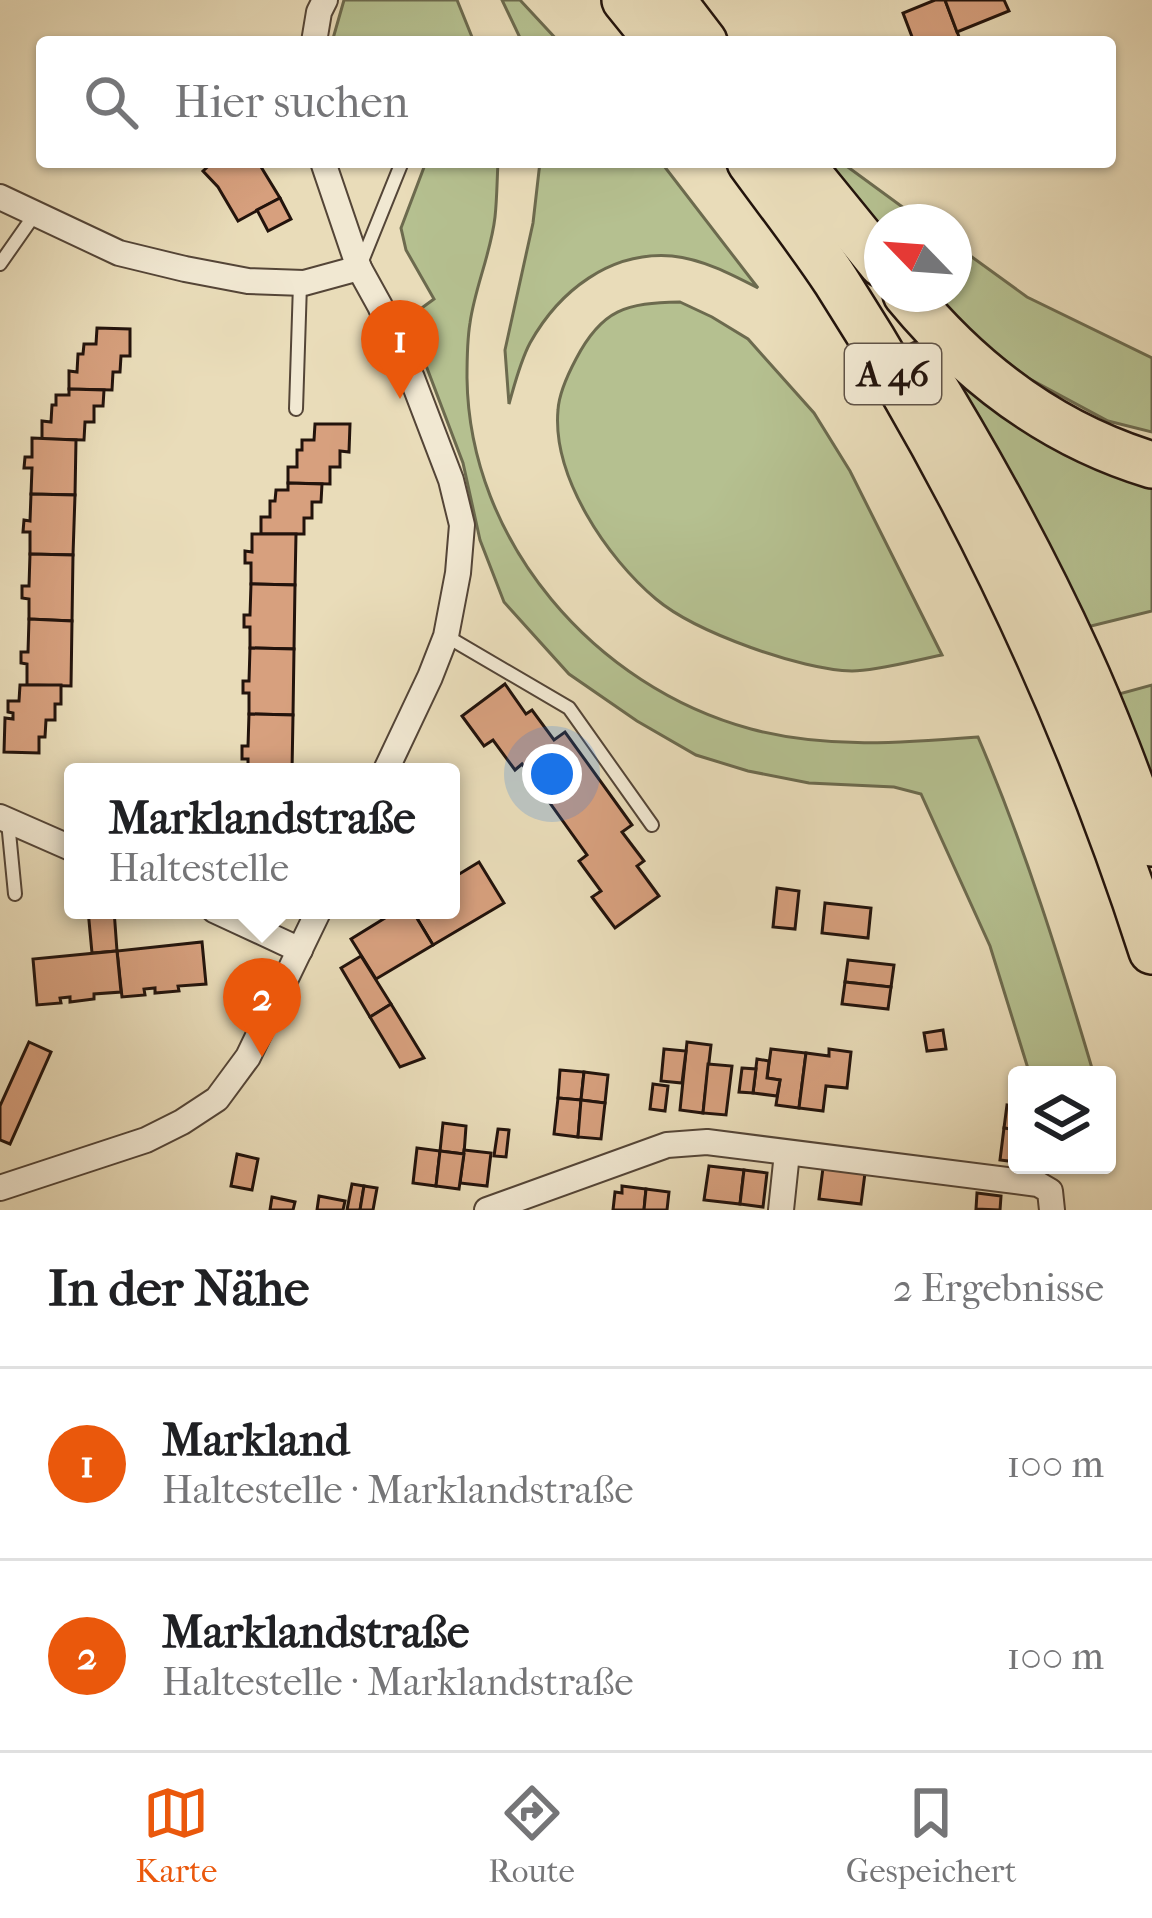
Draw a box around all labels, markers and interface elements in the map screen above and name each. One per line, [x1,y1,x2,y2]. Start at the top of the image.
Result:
search box [36,36,1116,168]
icon: search [78,69,144,135]
text: Hier suchen [174,76,409,129]
north arrow [864,204,972,312]
pin: 1 [361,300,439,399]
road number: A 46 [845,344,941,404]
your location [522,744,582,804]
popup [64,763,460,919]
text: Marklandstraße [108,792,416,845]
text: Haltestelle [108,845,289,891]
pin: 2 [223,958,301,1057]
map controls [1008,1066,1116,1174]
button: layers [1008,1066,1116,1174]
text: In der Nähe [48,1258,309,1318]
text: 2 Ergebnisse [893,1265,1104,1311]
text: Markland [162,1414,350,1467]
text: 1 [80,1441,94,1487]
text: 100 m [1006,1441,1104,1487]
text: Haltestelle · Marklandstraße [162,1467,633,1513]
text: Marklandstraße [162,1606,469,1659]
text: 2 [77,1633,97,1679]
text: 100 m [1006,1633,1104,1679]
text: Haltestelle · Marklandstraße [162,1659,633,1705]
tab: Karte [135,1780,217,1891]
tab: Route [488,1780,575,1891]
tab: Gespeichert [846,1780,1017,1891]

